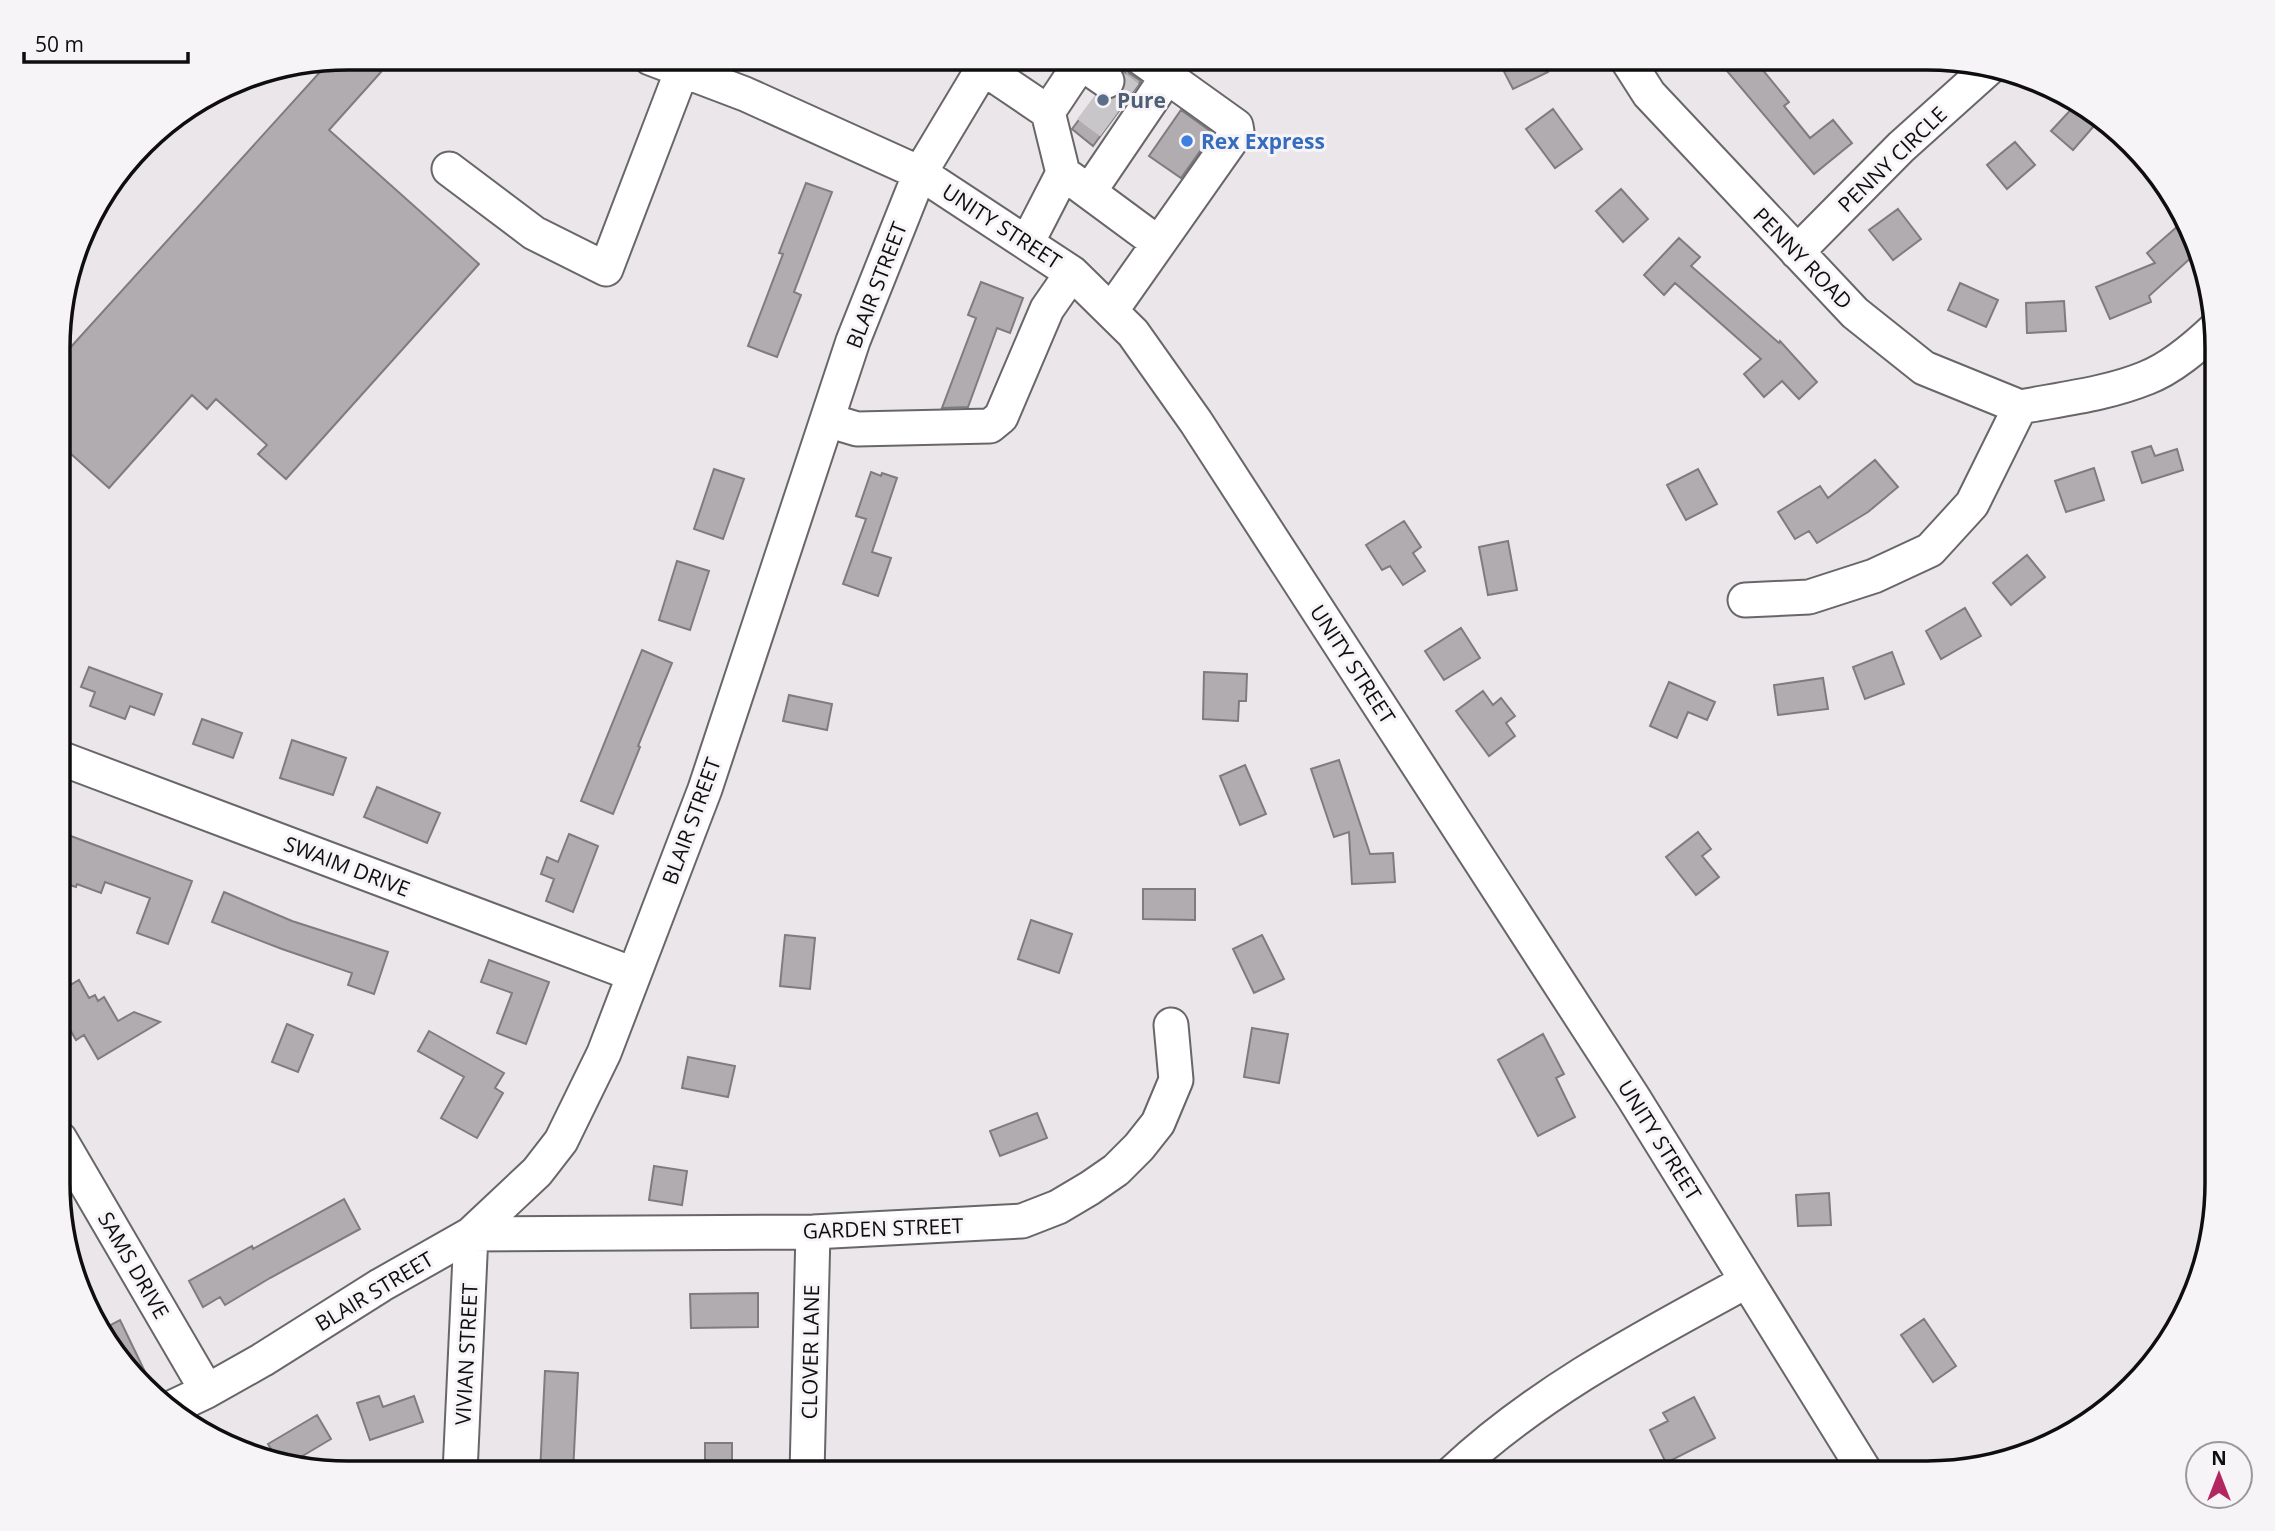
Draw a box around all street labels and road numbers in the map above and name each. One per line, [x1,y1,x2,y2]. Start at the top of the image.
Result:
street label: PENNY CIRCLE [1832,100,1952,218]
street label: UNITY STREET [937,177,1067,275]
street label: PENNY ROAD [1747,201,1859,315]
street label: BLAIR STREET [839,217,913,352]
street label: UNITY STREET [1304,599,1402,729]
street label: BLAIR STREET [655,753,727,888]
street label: SWAIM DRIVE [280,829,414,903]
street label: UNITY STREET [1612,1075,1708,1206]
street label: SAMS DRIVE [92,1207,176,1323]
street label: GARDEN STREET [802,1211,964,1245]
street label: BLAIR STREET [310,1245,439,1337]
street label: VIVIAN STREET [448,1282,484,1426]
street label: CLOVER LANE [795,1284,825,1420]

